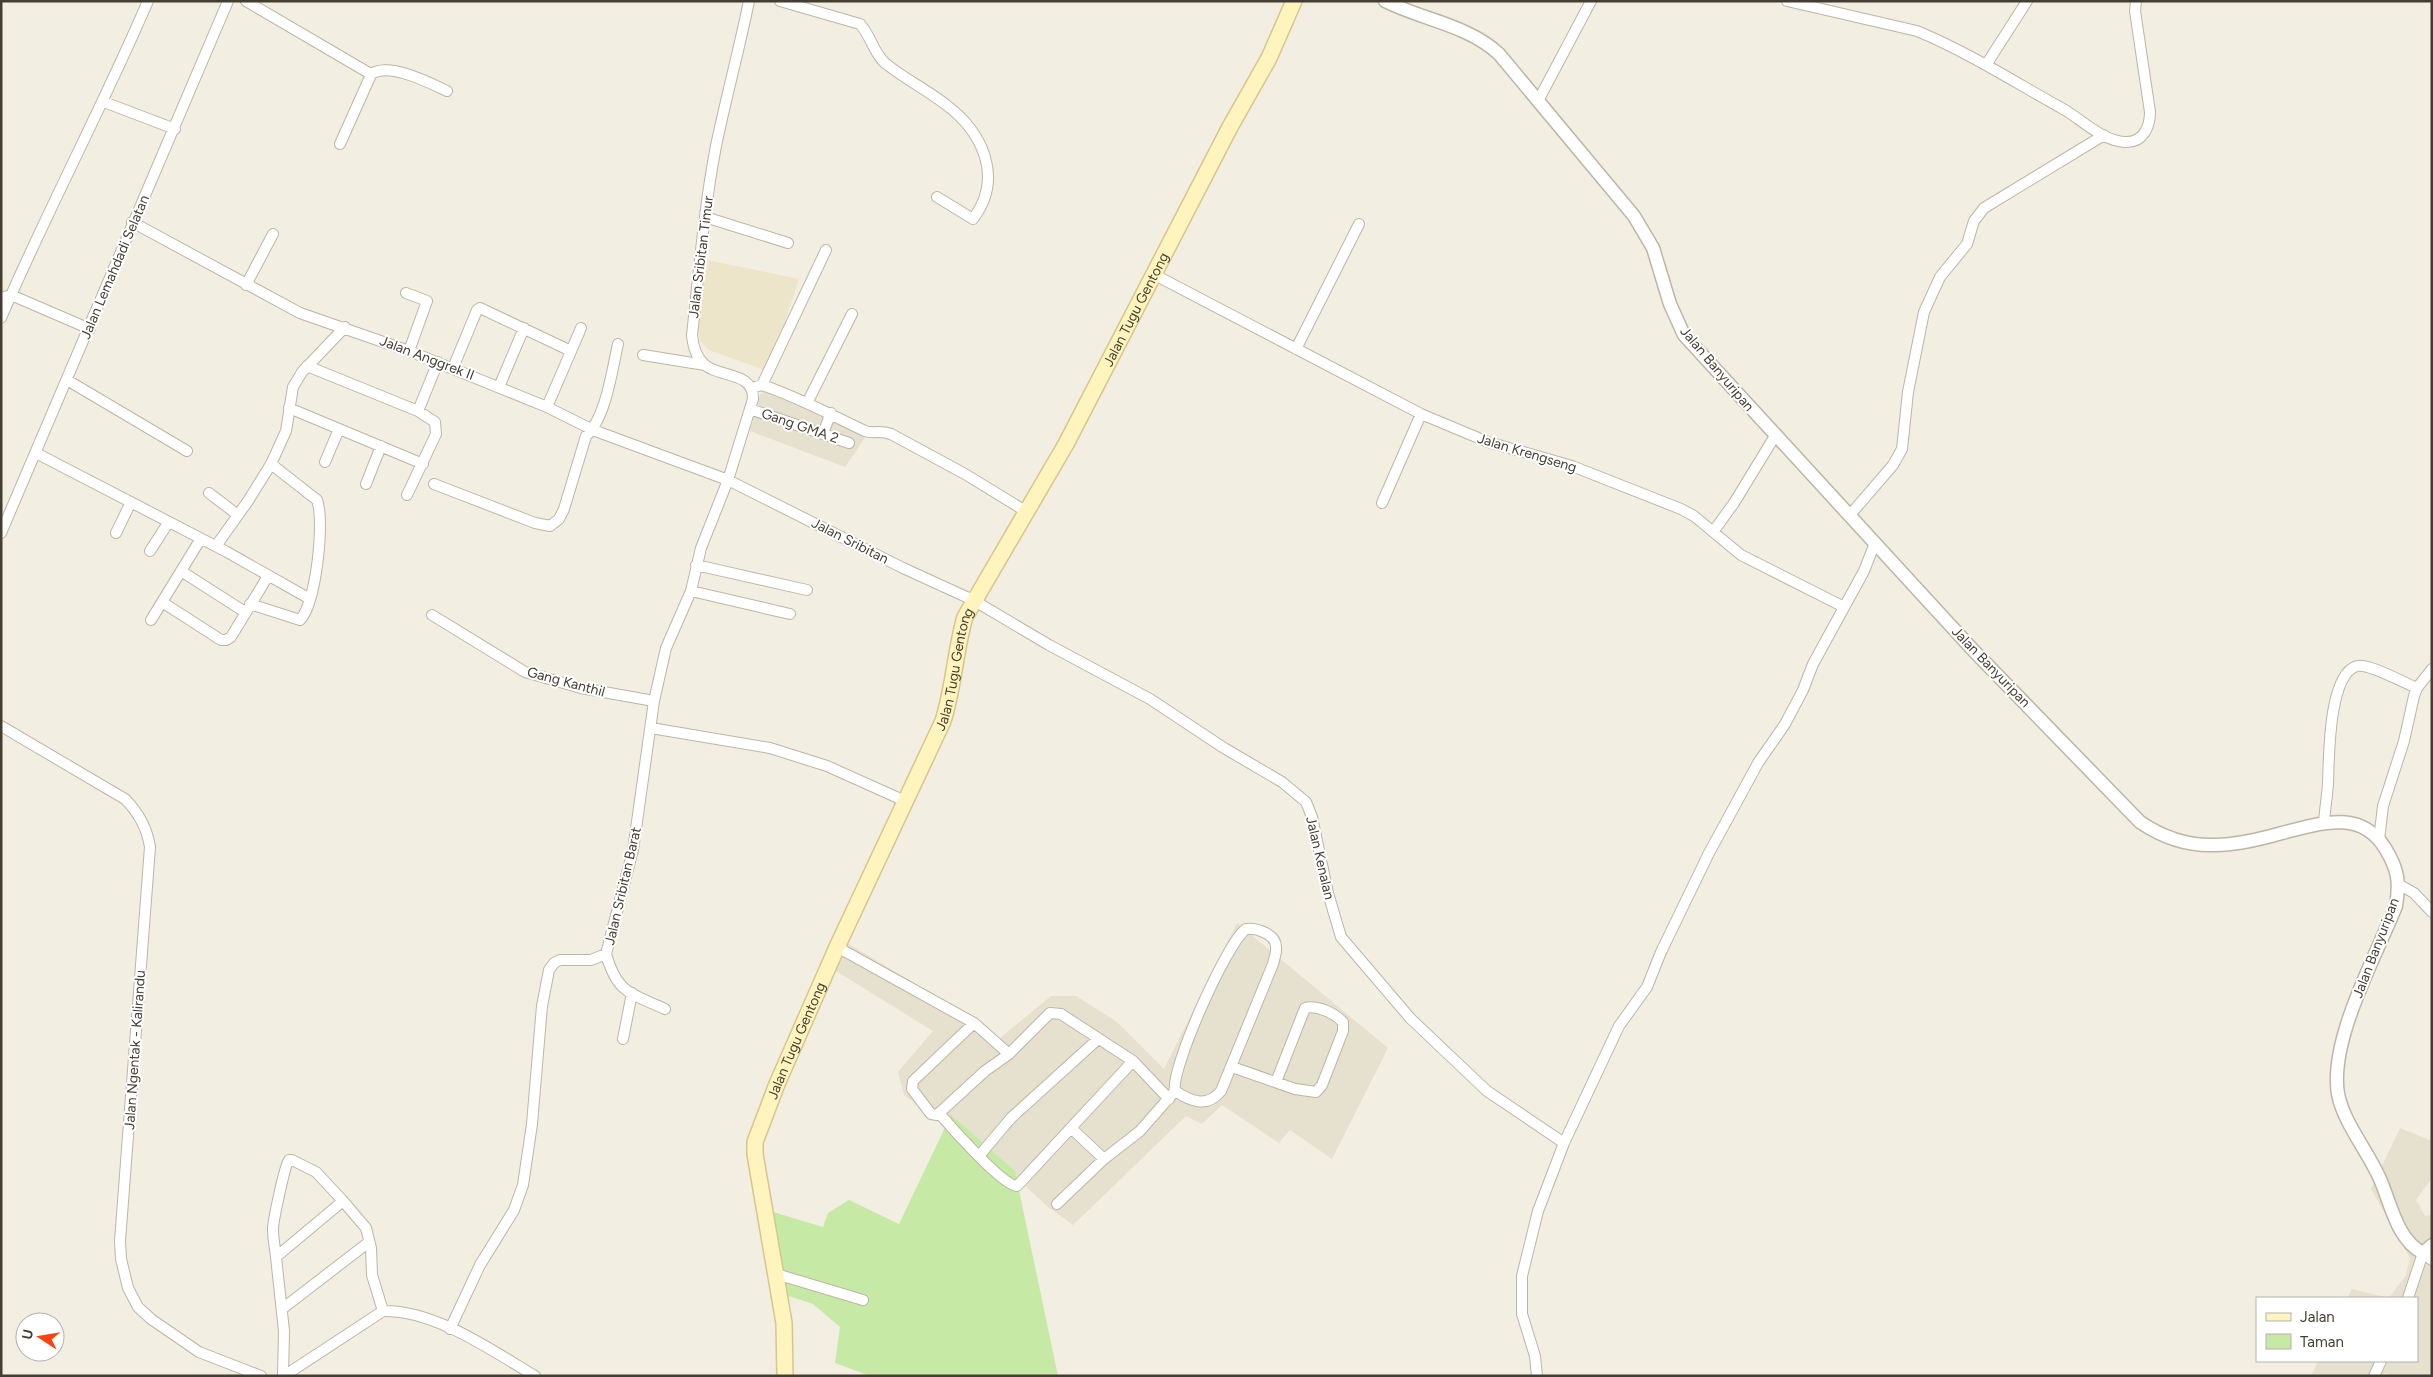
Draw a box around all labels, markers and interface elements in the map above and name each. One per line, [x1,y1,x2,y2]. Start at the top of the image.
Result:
street label: Jalan Lemahdadi Selatan [77,192,153,341]
street label: Jalan Sribitan Timur [685,195,717,319]
street label: Jalan Tugu Gentong [1099,250,1172,369]
street label: Jalan Banyuripan [1677,323,1758,415]
street label: Jalan Anggrek II [377,332,477,384]
street label: Gang GMA 2 [759,405,841,447]
street label: Jalan Krengseng [1475,430,1579,476]
street label: Jalan Sribitan [809,514,891,568]
street label: Jalan Tugu Gentong [931,604,977,733]
street label: Jalan Banyuripan [1948,623,2034,711]
street label: Gang Kanthil [525,663,607,701]
street label: Jalan Kenalan [1302,815,1338,901]
street label: Jalan Sribitan Barat [601,825,645,947]
street label: Jalan Banyuripan [2349,895,2403,1000]
street label: Jalan Ngentak - Kalirandu [121,970,149,1130]
street label: Jalan Tugu Gentong [764,979,829,1101]
legend [2256,1297,2418,1362]
text: Jalan [2300,1308,2335,1326]
north arrow [15,1312,65,1362]
text: U [18,1328,37,1341]
text: Taman [2300,1333,2344,1351]

